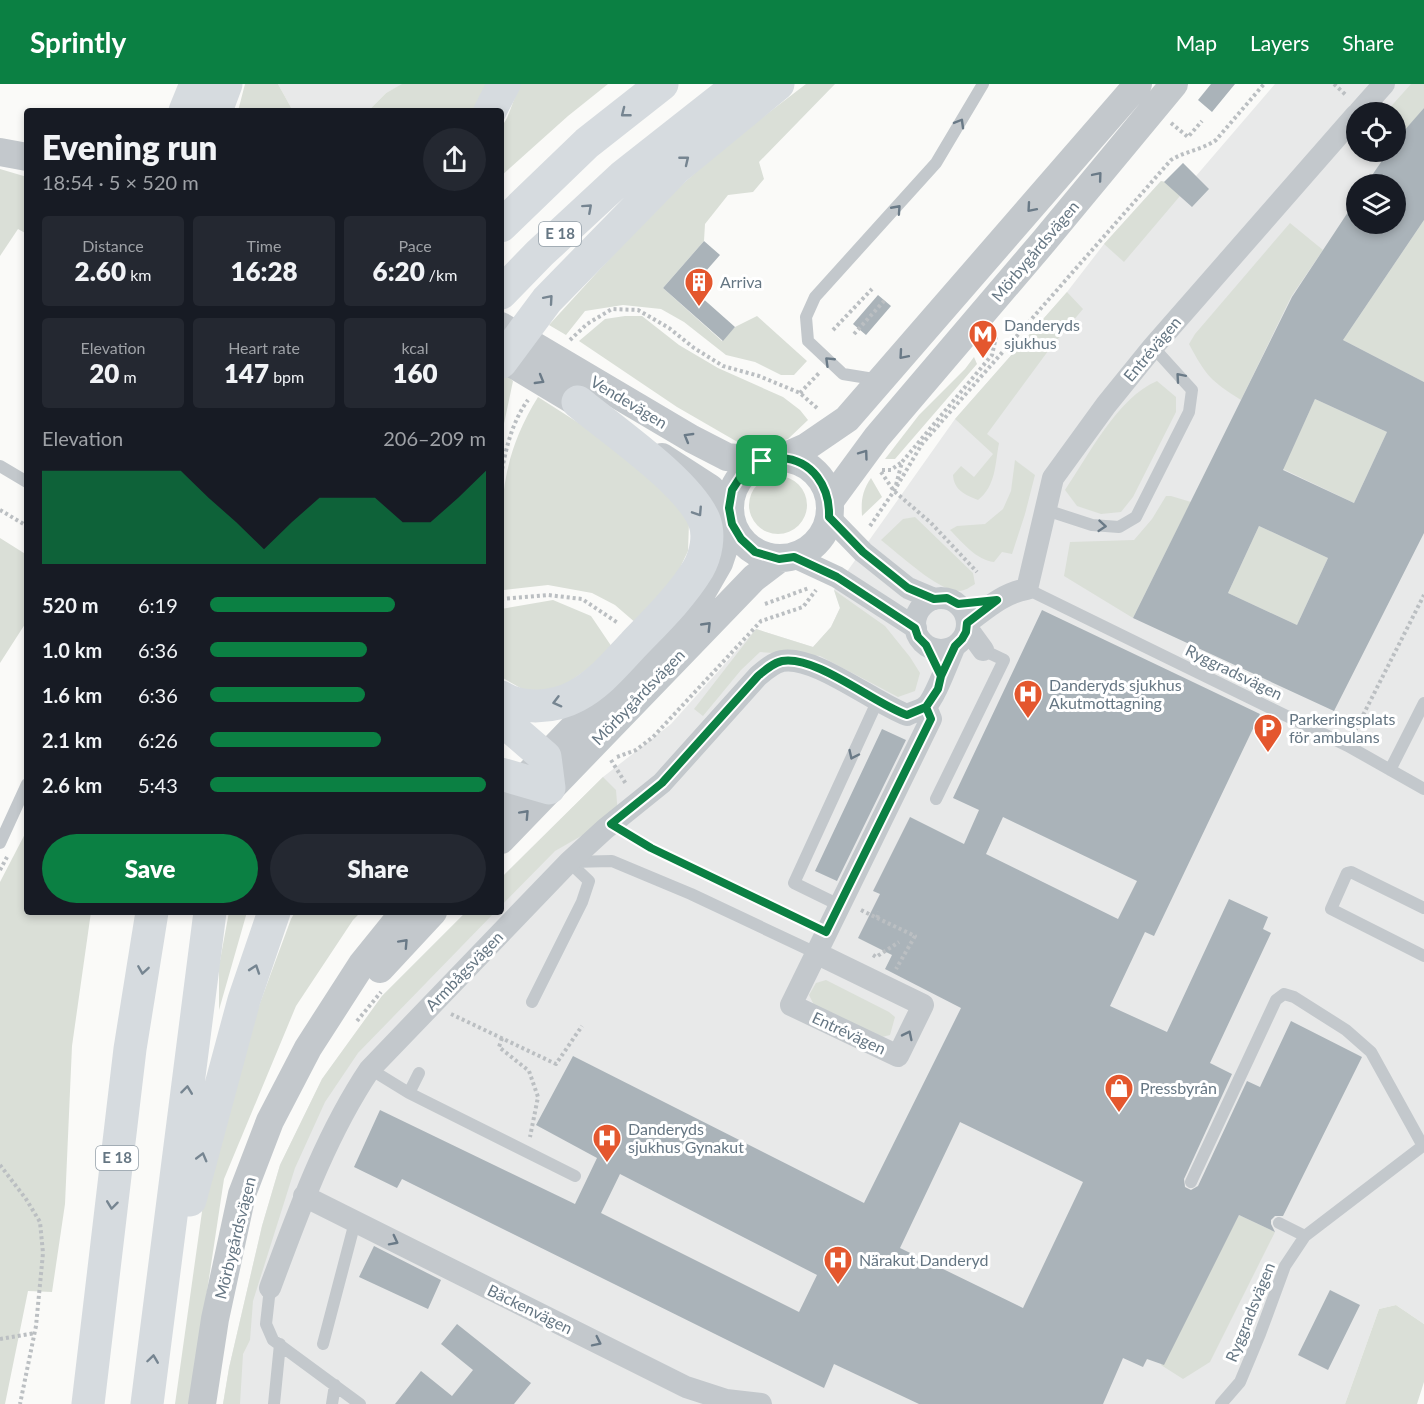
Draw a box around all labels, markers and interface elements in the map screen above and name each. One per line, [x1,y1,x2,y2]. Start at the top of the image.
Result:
text: Sprintly [30,25,126,59]
text: Map [1176,30,1217,55]
text: Layers [1250,30,1309,55]
text: Share [1342,30,1394,55]
map controls [1346,102,1406,234]
button: locate [1346,102,1406,162]
one-way arrow [620,106,631,117]
one-way arrow [952,119,964,129]
text: Evening run [42,127,217,167]
button: share [423,128,486,191]
one-way arrow [678,156,689,167]
text: 18:54 · 5 × 520 m [42,170,199,194]
one-way arrow [1090,172,1101,183]
button: layers [1346,174,1406,234]
street label: Mörbygårdsvägen [987,197,1082,305]
one-way arrow [1027,201,1038,212]
one-way arrow [582,204,592,215]
one-way arrow [890,205,901,215]
road number: E 18 [539,222,581,246]
text: Distance [82,236,144,255]
text: Time [247,236,281,255]
text: Pace [398,236,432,255]
text: 2.60 [75,255,126,287]
text: 16:28 [230,255,298,287]
text: 6:20 [373,255,425,287]
text: km [126,265,151,284]
text: /km [425,265,457,284]
building icon: Arriva [683,266,715,308]
place label: Arriva [720,272,762,291]
one-way arrow [542,295,553,306]
street label: Entrévägen [1119,312,1184,385]
place label: Danderyds sjukhus [1004,315,1080,352]
metro station icon: Danderyds sjukhus [967,318,999,360]
text: Elevation [81,338,146,357]
text: Heart rate [228,338,300,357]
text: kcal [401,338,429,357]
one-way arrow [899,348,910,359]
text: 20 [89,357,119,389]
text: 147 [224,357,269,389]
text: 160 [392,357,438,389]
one-way arrow [825,357,836,368]
text: m [119,367,137,386]
text: bpm [269,367,304,386]
street label: Vendevägen [588,371,671,432]
one-way arrow [534,372,544,384]
one-way arrow [1176,373,1187,384]
text: Elevation [42,426,123,450]
text: 206–209 m [383,426,486,450]
one-way arrow [684,433,694,444]
pin [736,435,787,486]
icon: arrive [745,444,778,477]
one-way arrow [857,450,868,461]
one-way arrow [691,506,703,516]
one-way arrow [1097,519,1106,532]
text: 520 m [42,593,98,617]
text: 6:19 [138,593,178,617]
one-way arrow [700,622,711,633]
text: 1.0 km [42,638,102,662]
text: 6:36 [138,638,178,662]
street label: Ryggradsvägen [1183,640,1286,703]
street label: Mörbygårdsvägen [587,645,688,748]
place label: Danderyds sjukhus Akutmottagning [1049,675,1182,712]
hospital icon: Danderyds sjukhus Akutmottagning [1012,678,1044,720]
text: 1.6 km [42,683,102,707]
text: 6:36 [138,683,178,707]
one-way arrow [552,695,562,708]
place label: Parkeringsplats för ambulans [1289,709,1395,746]
parking icon: Parkeringsplats för ambulans [1252,712,1284,754]
text: 2.1 km [42,728,102,752]
text: 6:26 [138,728,178,752]
one-way arrow [848,748,860,759]
text: 2.6 km [42,773,102,797]
text: 5:43 [138,773,178,797]
one-way arrow [518,810,529,821]
button: Save [42,834,258,903]
button: Share [270,834,486,903]
street label: Armbågsvägen [421,927,506,1014]
one-way arrow [397,939,408,950]
one-way arrow [137,964,150,974]
one-way arrow [248,964,260,975]
street label: Entrévägen [809,1007,889,1058]
one-way arrow [901,1030,913,1041]
shop icon: Pressbyrån [1103,1072,1135,1114]
place label: Pressbyrån [1140,1078,1217,1097]
one-way arrow [181,1085,193,1094]
place label: Danderyds sjukhus Gynakut [628,1119,744,1156]
hospital icon: Danderyds sjukhus Gynakut [591,1122,623,1164]
road number: E 18 [96,1146,138,1170]
one-way arrow [195,1152,207,1163]
street label: Mörbygårdsvägen [210,1175,259,1301]
one-way arrow [106,1200,118,1209]
one-way arrow [388,1234,398,1245]
hospital icon: Närakut Danderyd [822,1244,854,1286]
place label: Närakut Danderyd [859,1250,989,1269]
street label: Ryggradsvägen [1221,1259,1278,1364]
street label: Bäckenvägen [485,1280,576,1337]
one-way arrow [590,1335,601,1347]
one-way arrow [146,1355,158,1364]

